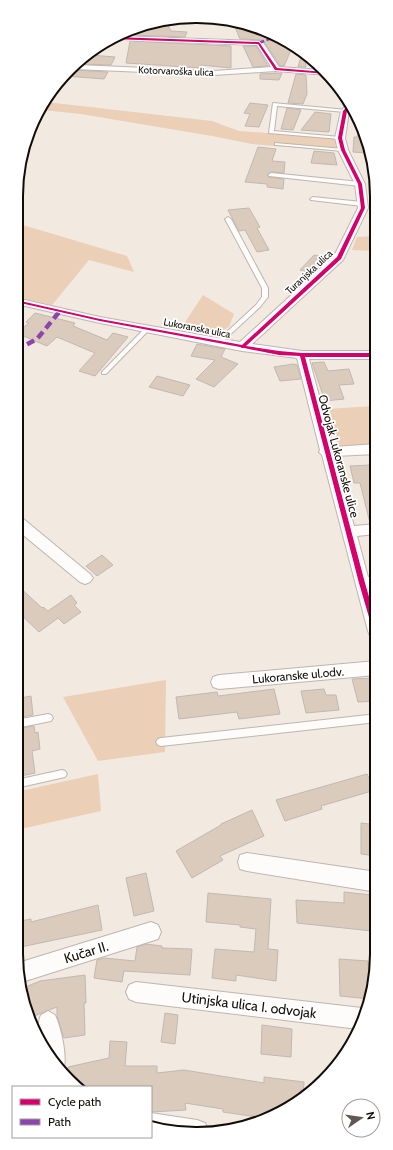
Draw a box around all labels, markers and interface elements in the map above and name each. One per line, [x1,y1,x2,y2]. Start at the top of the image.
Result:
street label: Kotorvaroška ulica [138,63,214,79]
street label: Turanjska ulica [283,247,336,297]
street label: Lukoranska ulica [162,315,232,341]
street label: Odvojak Lukoranske ulice [315,393,363,519]
street label: Lukoranske ul.odv. [252,664,344,686]
street label: Kučar II. [62,937,111,967]
street label: Utinjska ulica I. odvojak [181,988,318,1022]
legend [12,1086,152,1138]
text: Cycle path [48,1094,101,1109]
north arrow [341,1098,381,1138]
text: N [363,1110,378,1121]
text: Path [48,1114,71,1129]

